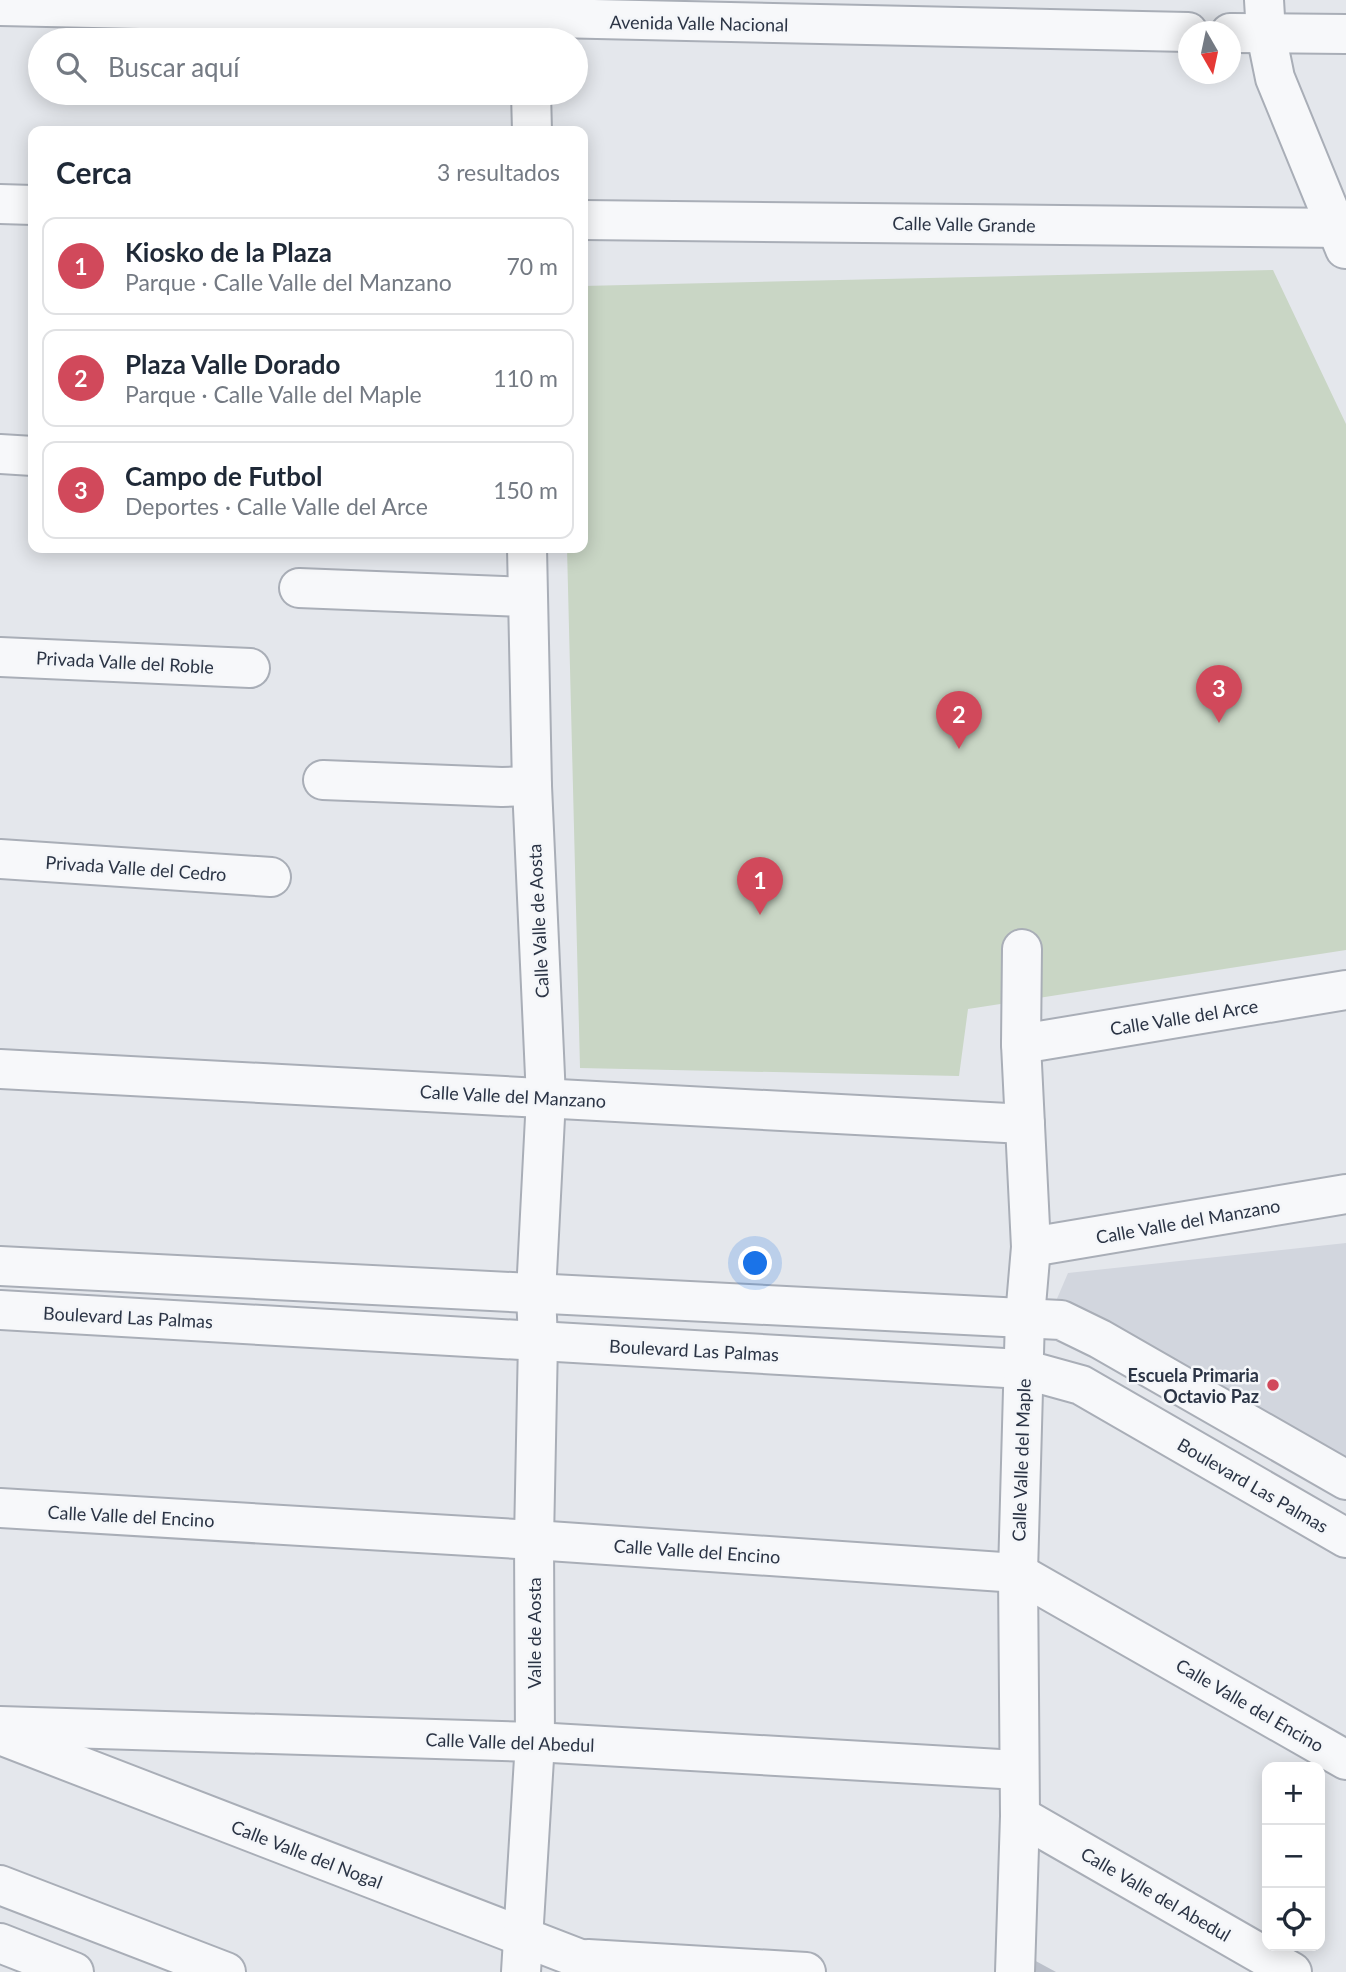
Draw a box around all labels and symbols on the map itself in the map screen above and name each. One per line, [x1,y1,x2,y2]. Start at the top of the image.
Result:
street label: Avenida Valle Nacional [610,10,788,36]
north arrow [1178,21,1241,84]
street label: Calle Valle Grande [892,212,1036,236]
street label: Privada Valle del Roble [35,646,215,678]
pin: 3 [1196,665,1242,723]
pin: 2 [936,691,982,749]
street label: Calle Valle de Aosta [523,843,553,999]
street label: Privada Valle del Cedro [45,851,227,885]
pin: 1 [737,857,783,915]
street label: Calle Valle del Arce [1108,994,1260,1040]
street label: Calle Valle del Manzano [419,1080,607,1112]
street label: Calle Valle del Manzano [1094,1194,1282,1248]
your location [738,1246,772,1280]
street label: Boulevard Las Palmas [43,1302,214,1332]
street label: Boulevard Las Palmas [609,1335,780,1365]
place label: Escuela Primaria Octavio Paz [1128,1364,1259,1407]
marker: Escuela Primaria Octavio Paz [1265,1377,1281,1393]
street label: Calle Valle del Maple [1007,1378,1035,1542]
street label: Boulevard Las Palmas [1174,1433,1332,1537]
street label: Calle Valle del Encino [47,1501,215,1531]
street label: Calle Valle del Encino [613,1534,781,1568]
street label: Valle de Aosta [523,1577,545,1689]
street label: Calle Valle del Encino [1172,1654,1328,1756]
street label: Calle Valle del Abedul [425,1728,595,1756]
street label: Calle Valle del Nogal [228,1815,386,1893]
street label: Calle Valle del Abedul [1077,1842,1235,1946]

